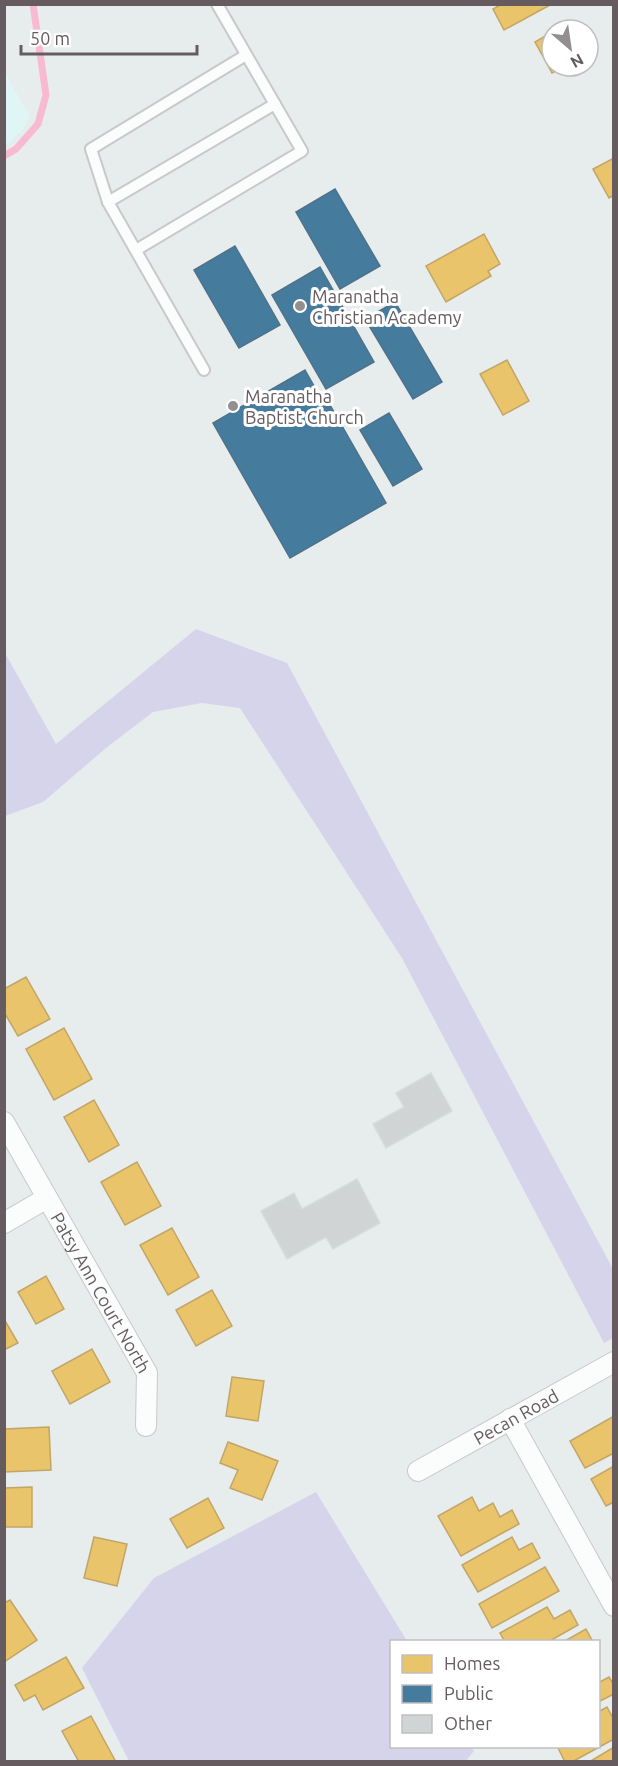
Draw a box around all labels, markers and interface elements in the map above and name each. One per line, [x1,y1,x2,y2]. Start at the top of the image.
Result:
scale bar [21,18,196,56]
north arrow [540,18,600,78]
text: 50 m [30,28,70,48]
text: N [568,50,587,72]
place label: Maranatha Christian Academy [312,286,462,327]
marker: Maranatha Christian Academy [293,299,307,313]
place label: Maranatha Baptist Church [245,386,364,427]
marker: Maranatha Baptist Church [226,399,240,413]
street label: Patsy Ann Court North [47,1209,155,1376]
street label: Pecan Road [470,1385,562,1448]
legend [390,1640,600,1748]
text: Homes [444,1653,501,1673]
text: Public [444,1683,493,1703]
text: Other [444,1713,492,1733]

